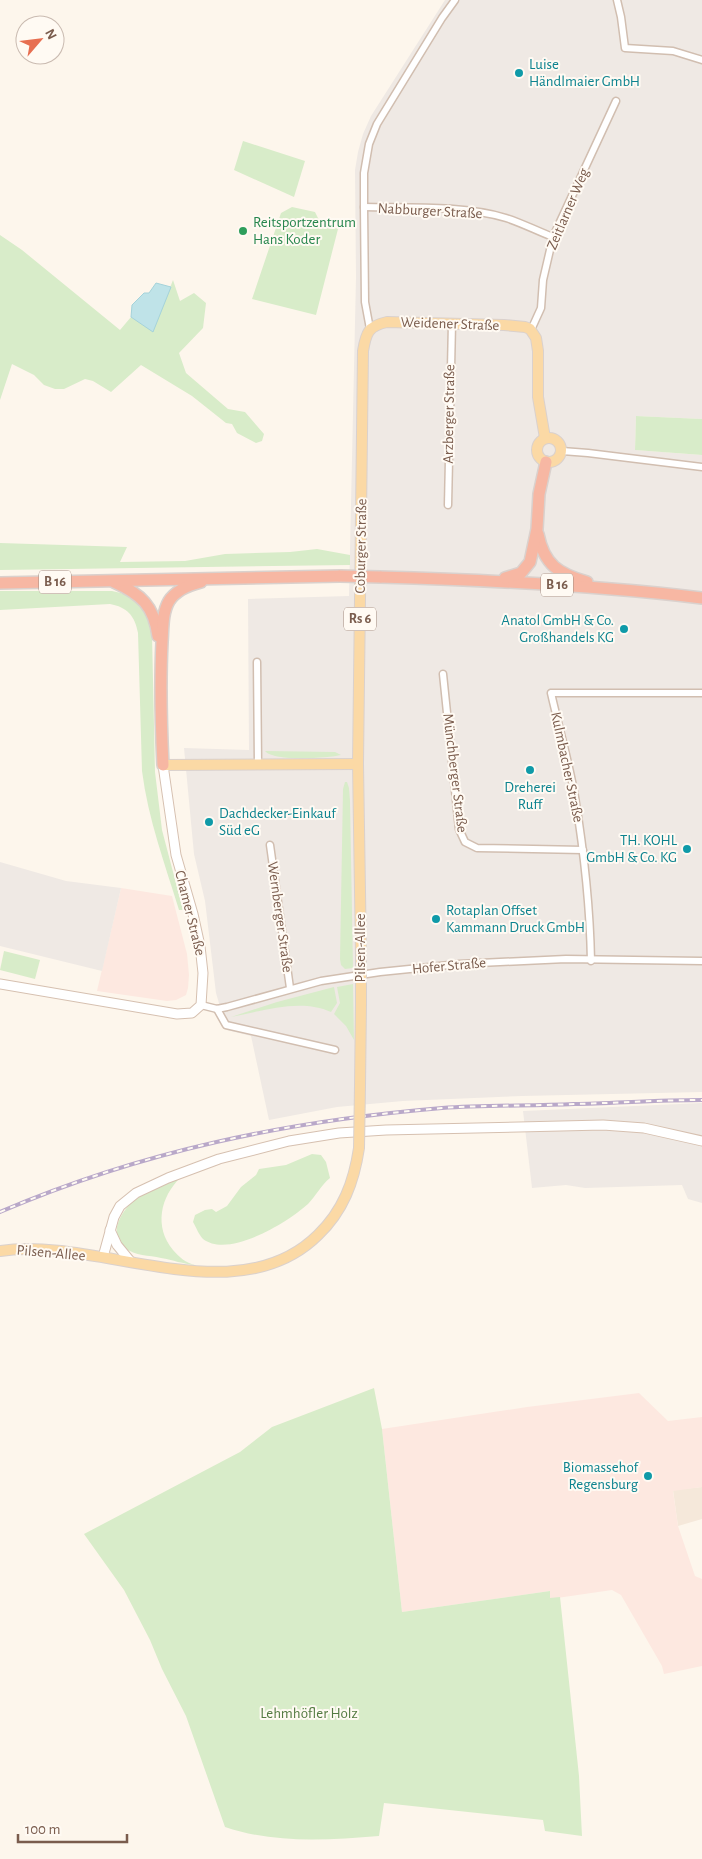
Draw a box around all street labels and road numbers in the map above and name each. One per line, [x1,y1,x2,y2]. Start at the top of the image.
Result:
street label: Zeitlarner Weg [544,165,592,252]
street label: Nabburger Straße [377,201,483,221]
street label: Weidener Straße [400,315,500,333]
street label: Arzberger Straße [441,364,457,464]
street label: Coburger Straße [353,498,369,594]
road number: B 16 [39,570,71,594]
road number: B 16 [541,574,573,596]
road number: Rs 6 [344,608,376,630]
street label: Kulmbacher Straße [548,710,586,824]
street label: Münchberger Straße [440,712,470,834]
street label: Wernberger Straße [265,861,295,974]
street label: Chamer Straße [172,869,208,957]
street label: Pilsen-Allee [353,913,368,983]
street label: Hofer Straße [411,955,487,977]
street label: Pilsen-Allee [16,1243,86,1263]

